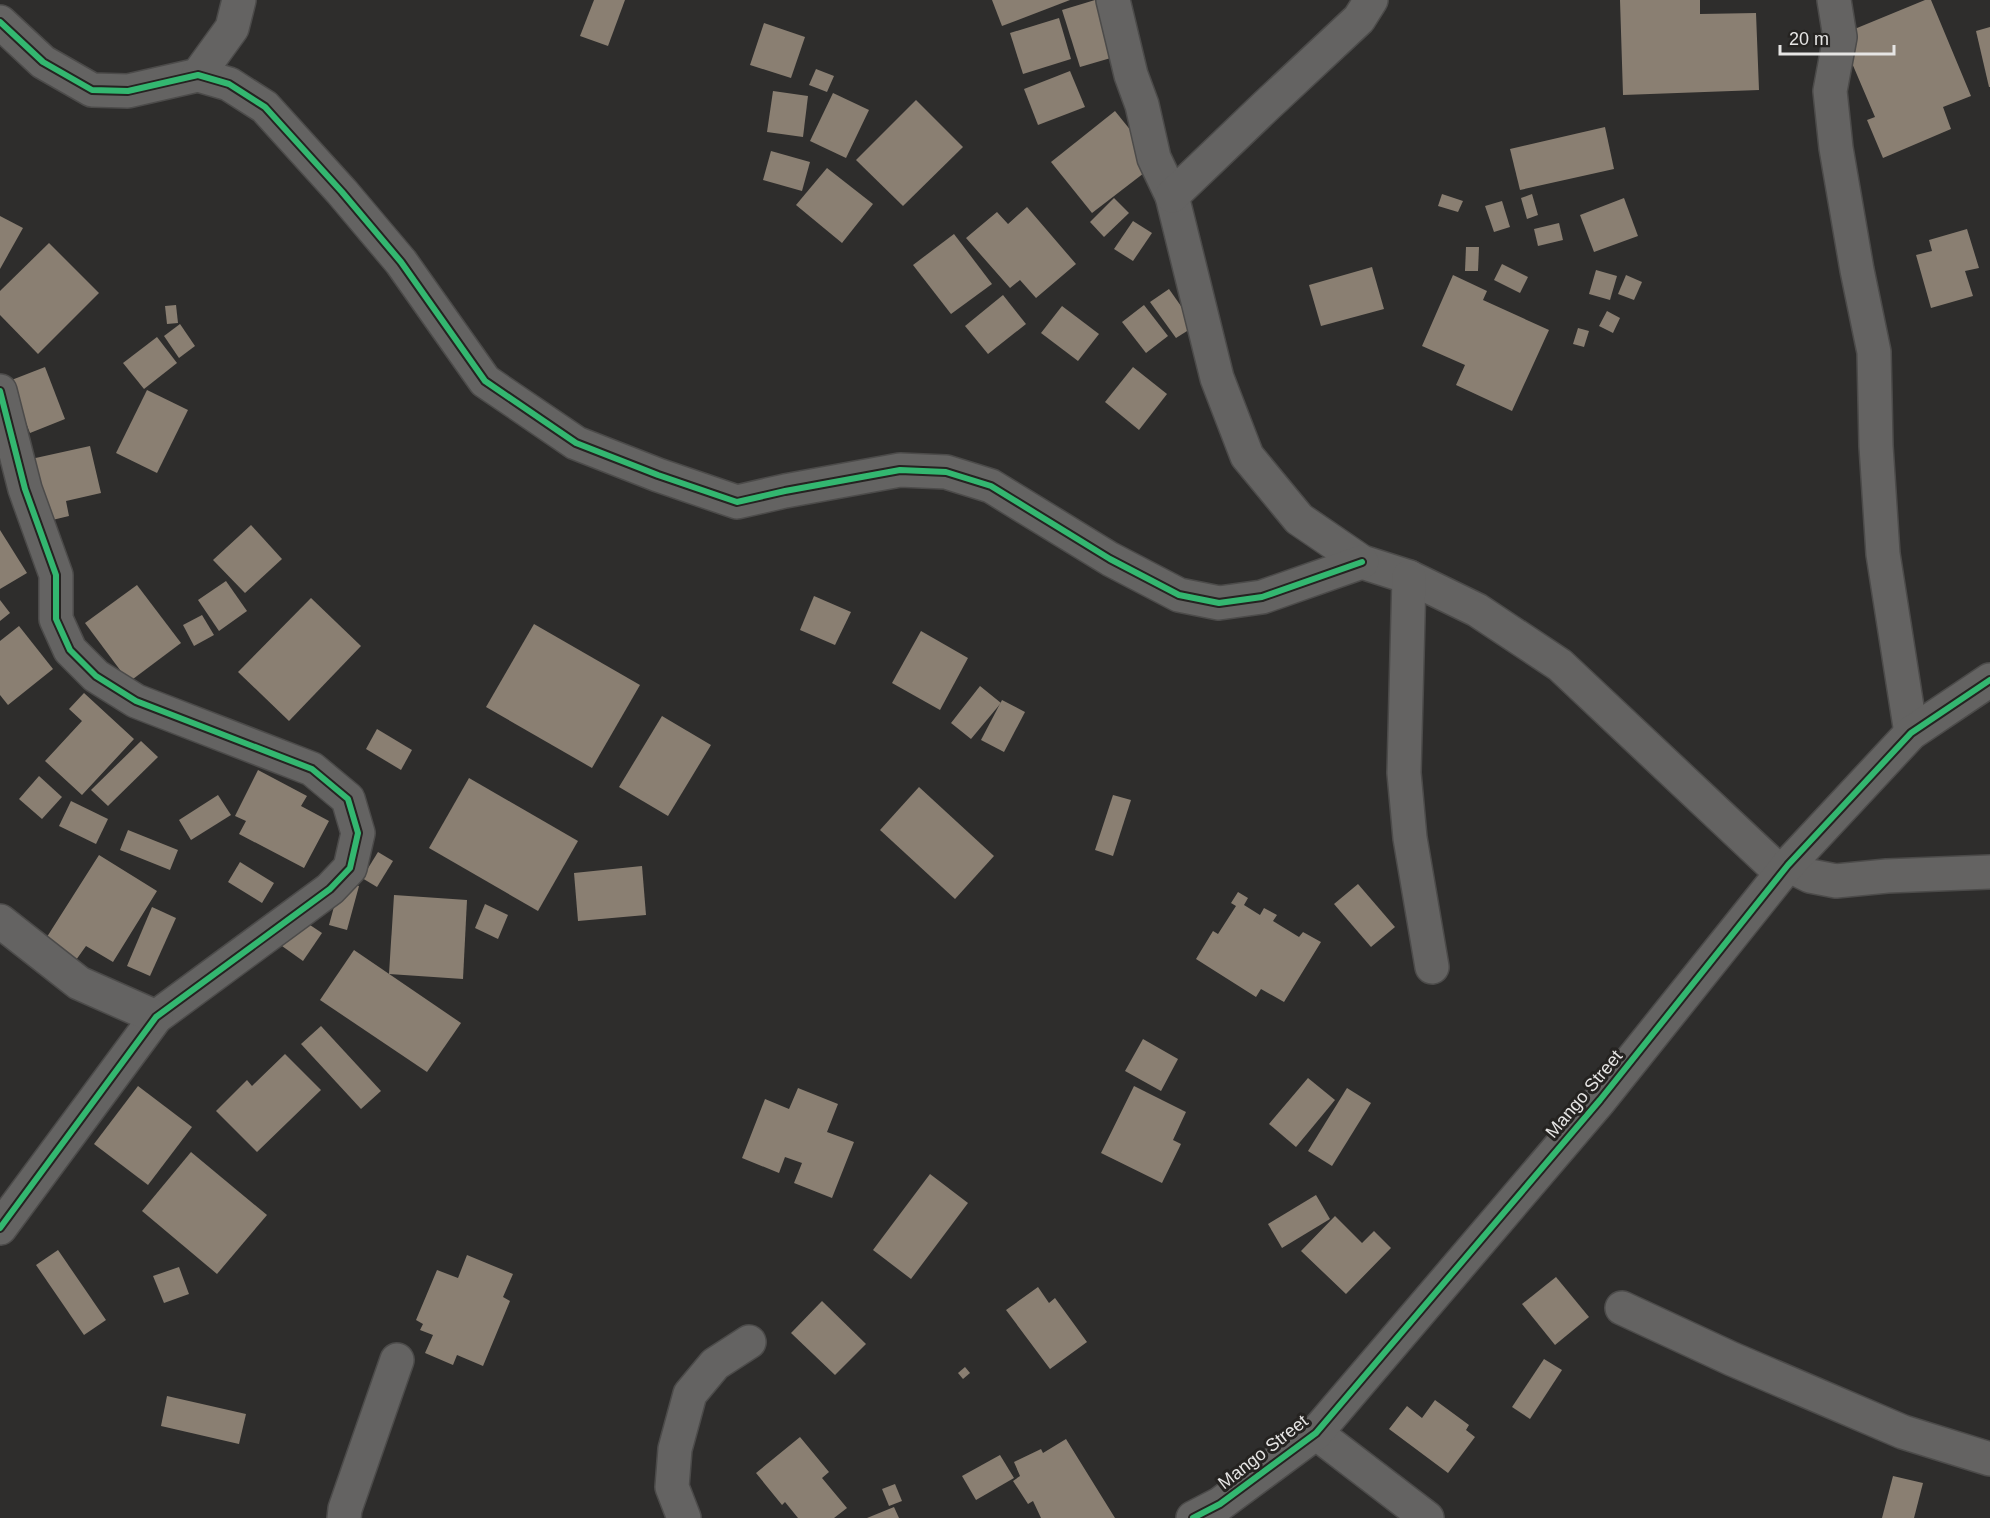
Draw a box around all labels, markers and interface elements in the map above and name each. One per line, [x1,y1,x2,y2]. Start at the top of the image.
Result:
scale bar [1780,18,1894,56]
text: 20 m [1789,29,1829,49]
street label: Mango Street [1542,1046,1626,1142]
street label: Mango Street [1214,1411,1312,1493]

